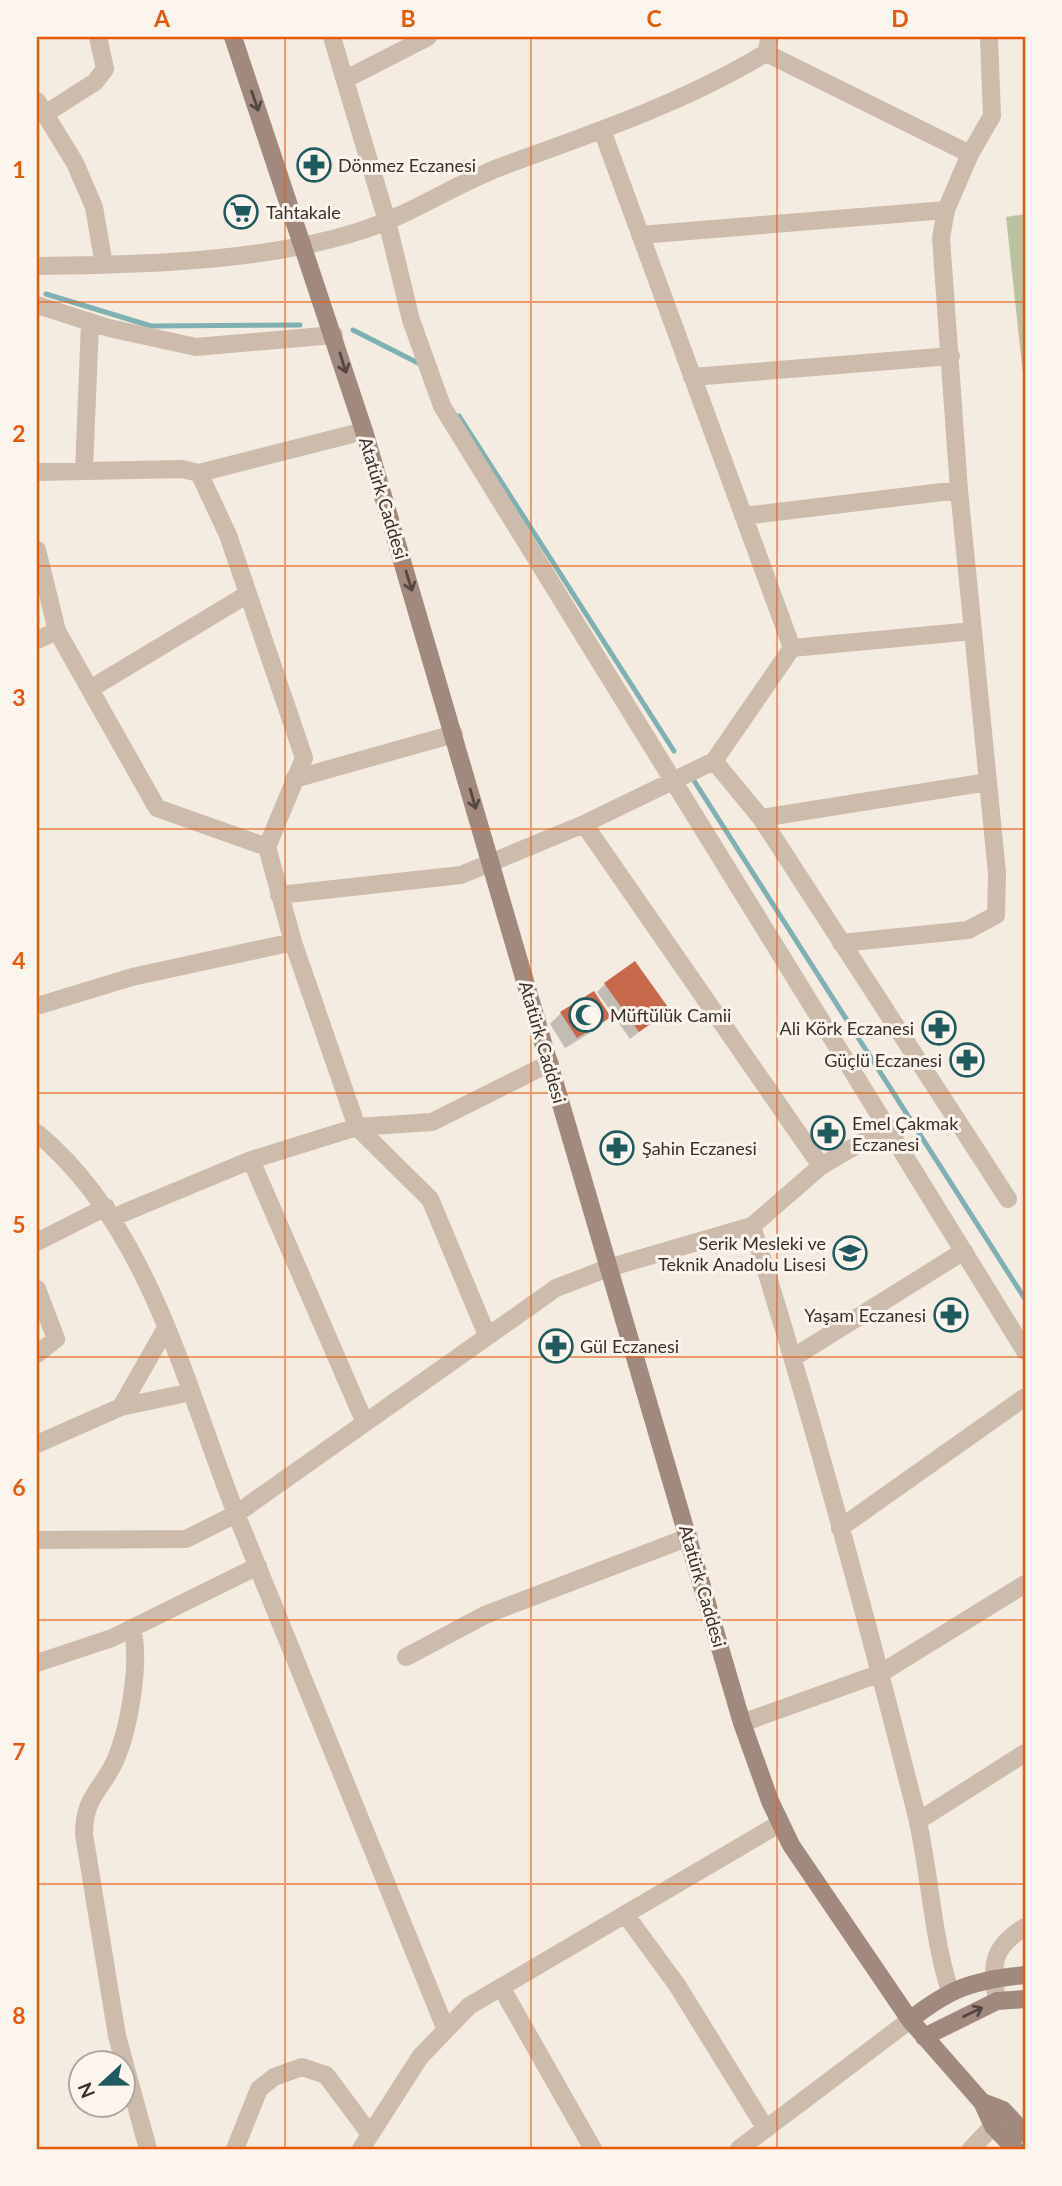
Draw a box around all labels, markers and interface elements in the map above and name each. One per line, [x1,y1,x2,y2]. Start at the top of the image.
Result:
text: A [153,4,171,32]
text: B [400,4,416,32]
text: C [646,4,662,32]
text: D [891,4,909,32]
one-way arrow [249,90,262,112]
pharmacy icon: Dönmez Eczanesi [295,146,333,184]
place label: Dönmez Eczanesi [338,154,476,176]
text: 1 [12,155,26,183]
supermarket icon: Tahtakale [222,193,260,231]
place label: Tahtakale [266,201,341,223]
one-way arrow [338,352,350,374]
text: 2 [12,419,26,447]
street label: Atatürk Caddesi [355,434,413,562]
one-way arrow [403,570,416,592]
text: 3 [12,683,26,711]
one-way arrow [467,788,480,810]
text: 4 [12,946,26,974]
street label: Atatürk Caddesi [515,978,571,1106]
mosque icon: Müftülük Camii [567,996,605,1034]
place label: Müftülük Camii [610,1004,731,1026]
pharmacy icon: Ali Körk Eczanesi [920,1009,958,1047]
place label: Ali Körk Eczanesi [780,1017,914,1039]
pharmacy icon: Güçlü Eczanesi [948,1041,986,1079]
place label: Güçlü Eczanesi [824,1049,942,1071]
place label: Emel Çakmak Eczanesi [852,1112,959,1155]
pharmacy icon: Emel Çakmak Eczanesi [809,1114,847,1152]
pharmacy icon: Şahin Eczanesi [598,1129,636,1167]
place label: Şahin Eczanesi [642,1137,757,1159]
text: 5 [12,1210,26,1238]
place label: Serik Mesleki ve Teknik Anadolu Lisesi [658,1232,826,1275]
school or university icon: Serik Mesleki ve Teknik Anadolu Lisesi [831,1234,869,1272]
pharmacy icon: Yaşam Eczanesi [932,1296,970,1334]
place label: Yaşam Eczanesi [804,1304,926,1326]
pharmacy icon: Gül Eczanesi [537,1327,575,1365]
place label: Gül Eczanesi [580,1335,679,1357]
text: 6 [12,1473,26,1501]
street label: Atatürk Caddesi [675,1522,731,1650]
text: 7 [12,1737,26,1765]
text: 8 [12,2001,26,2029]
one-way arrow [962,2005,983,2019]
north arrow [66,2050,136,2120]
text: N [72,2079,99,2102]

